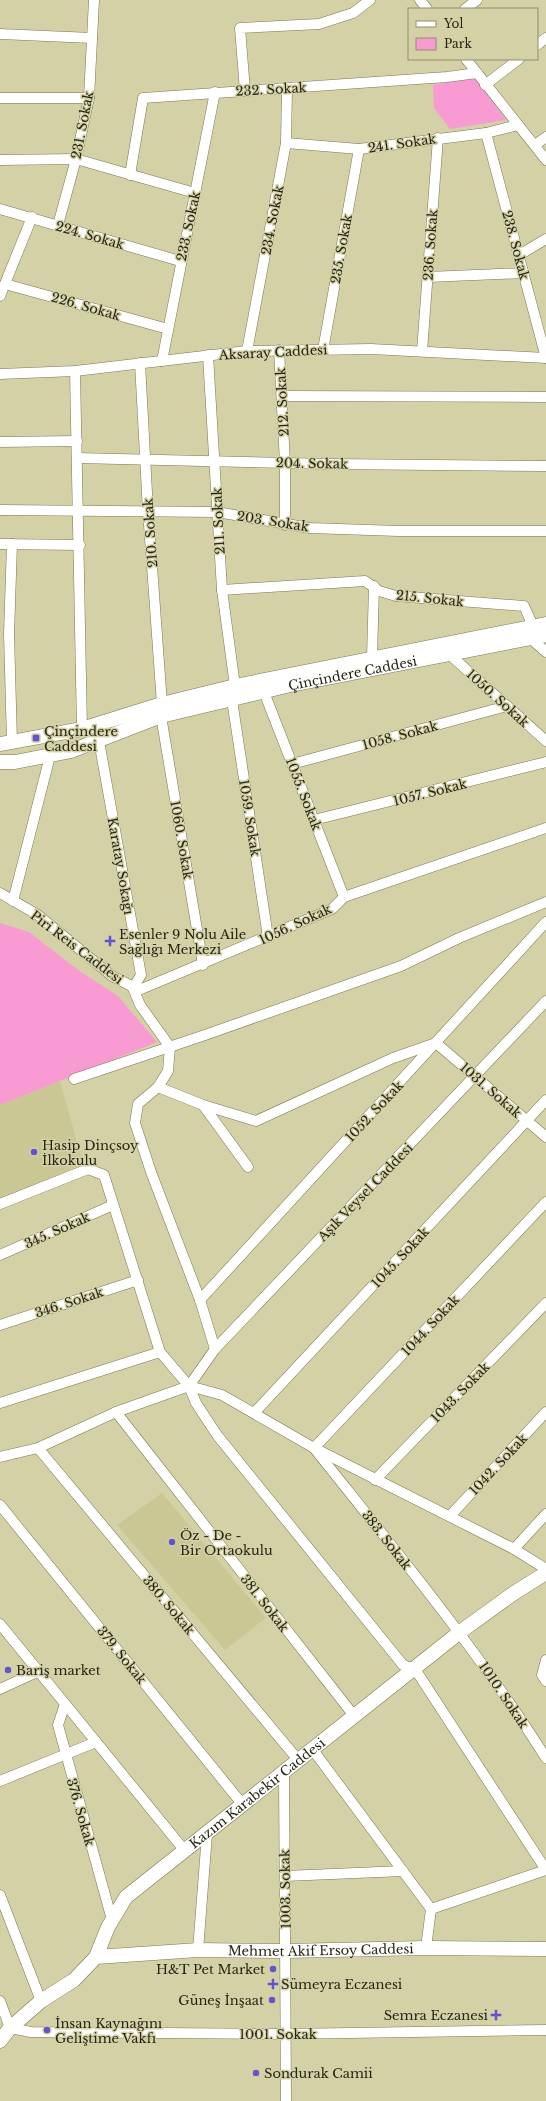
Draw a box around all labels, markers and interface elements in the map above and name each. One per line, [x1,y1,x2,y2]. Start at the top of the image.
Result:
legend [408,8,538,60]
text: Yol [443,16,463,31]
text: Park [444,36,472,51]
street label: 232. Sokak [235,79,307,100]
street label: 231. Sokak [68,90,97,161]
street label: 241. Sokak [367,130,437,157]
street label: 234. Sokak [257,184,288,257]
street label: 233. Sokak [173,189,204,263]
street label: 236. Sokak [420,209,441,281]
street label: 238. Sokak [498,209,533,282]
street label: 235. Sokak [327,213,356,285]
street label: 224. Sokak [53,218,126,253]
street label: 226. Sokak [49,288,123,325]
street label: Aksaray Caddesi [217,341,328,364]
street label: 212. Sokak [272,367,293,437]
street label: 204. Sokak [276,454,348,473]
street label: 211. Sokak [208,487,229,555]
street label: 210. Sokak [140,497,161,569]
street label: 203. Sokak [236,507,310,536]
street label: 215. Sokak [395,586,465,611]
street label: Çinçindere Caddesi [287,652,419,694]
street label: 1050. Sokak [463,666,533,731]
street label: 1058. Sokak [360,717,440,754]
place label: Çinçindere Caddesi [44,723,118,755]
marker: Çinçindere Caddesi [31,733,41,743]
street label: 1055. Sokak [282,755,325,833]
street label: 1057. Sokak [391,775,469,810]
street label: 1059. Sokak [235,778,264,858]
street label: 1060. Sokak [166,799,197,881]
street label: Karatay Sokağı [104,816,138,917]
street label: 1056. Sokak [256,900,334,949]
street label: Piri Reis Caddesi [27,907,127,988]
place label: Esenler 9 Nolu Aile Sağlığı Merkezi [119,926,246,958]
marker: Esenler 9 Nolu Aile Sağlığı Merkezi [104,935,116,947]
street label: 1031. Sokak [456,1059,525,1122]
street label: 1052. Sokak [342,1077,407,1146]
place label: Hasip Dinçsoy İlkokulu [42,1137,139,1169]
street label: Aşık Veysel Caddesi [313,1139,417,1246]
marker: Hasip Dinçsoy İlkokulu [29,1147,39,1157]
street label: 345. Sokak [22,1208,93,1252]
street label: 1045. Sokak [368,1223,433,1291]
street label: 346. Sokak [33,1283,106,1322]
street label: 1044. Sokak [398,1291,463,1360]
street label: 1043. Sokak [427,1358,494,1426]
street label: 1042. Sokak [466,1430,531,1499]
street label: 383. Sokak [358,1507,415,1574]
place label: Öz - De - Bir Ortaokulu [180,1527,273,1559]
marker: Öz - De - Bir Ortaokulu [167,1537,177,1547]
street label: 381. Sokak [237,1571,293,1636]
street label: 380. Sokak [139,1572,198,1638]
street label: 379. Sokak [93,1623,150,1688]
street label: 1010. Sokak [475,1659,532,1732]
place label: Bariş market [16,1662,101,1679]
marker: Bariş market [3,1665,13,1675]
street label: Kazım Karabekir Caddesi [186,1734,329,1852]
street label: 376. Sokak [63,1776,98,1848]
street label: 1003. Sokak [276,1849,295,1929]
street label: Mehmet Akif Ersoy Caddesi [228,1940,414,1960]
place label: H&T Pet Market [156,1961,265,1978]
marker: H&T Pet Market [268,1964,278,1974]
place label: Sümeyra Eczanesi [281,1976,403,1993]
marker: Sümeyra Eczanesi [268,1979,278,1989]
place label: Güneş İnşaat [178,1992,264,2009]
marker: Güneş İnşaat [267,1995,277,2005]
place label: Semra Eczanesi [384,2007,489,2024]
marker: Semra Eczanesi [491,2010,501,2020]
place label: İnsan Kaynağını Geliştime Vakfı [55,2015,163,2047]
marker: İnsan Kaynağını Geliştime Vakfı [42,2025,52,2035]
street label: 1001. Sokak [239,2026,317,2043]
place label: Sondurak Camii [264,2065,373,2082]
marker: Sondurak Camii [251,2068,261,2078]

